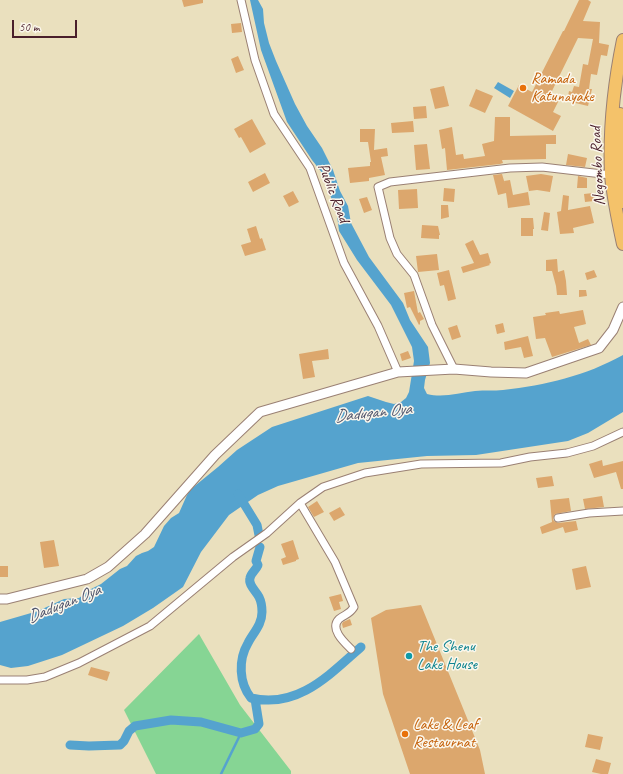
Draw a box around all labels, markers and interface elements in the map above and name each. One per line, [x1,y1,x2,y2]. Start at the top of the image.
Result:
scale bar [14,12,79,38]
text: 50 m [19,19,39,35]
place label: Ramada Katunayake [531,69,594,107]
marker: Ramada Katunayake [518,83,528,93]
street label: Negombo Road [586,126,610,206]
street label: Public Road [313,161,353,225]
water label: Dadugan Oya [334,399,412,427]
water label: Dadugan Oya [25,580,103,628]
place label: The Shenu Lake House [417,637,477,675]
marker: The Shenu Lake House [404,651,414,661]
place label: Lake & Leaf Restaurnat [413,715,478,753]
marker: Lake & Leaf Restaurnat [400,729,410,739]

